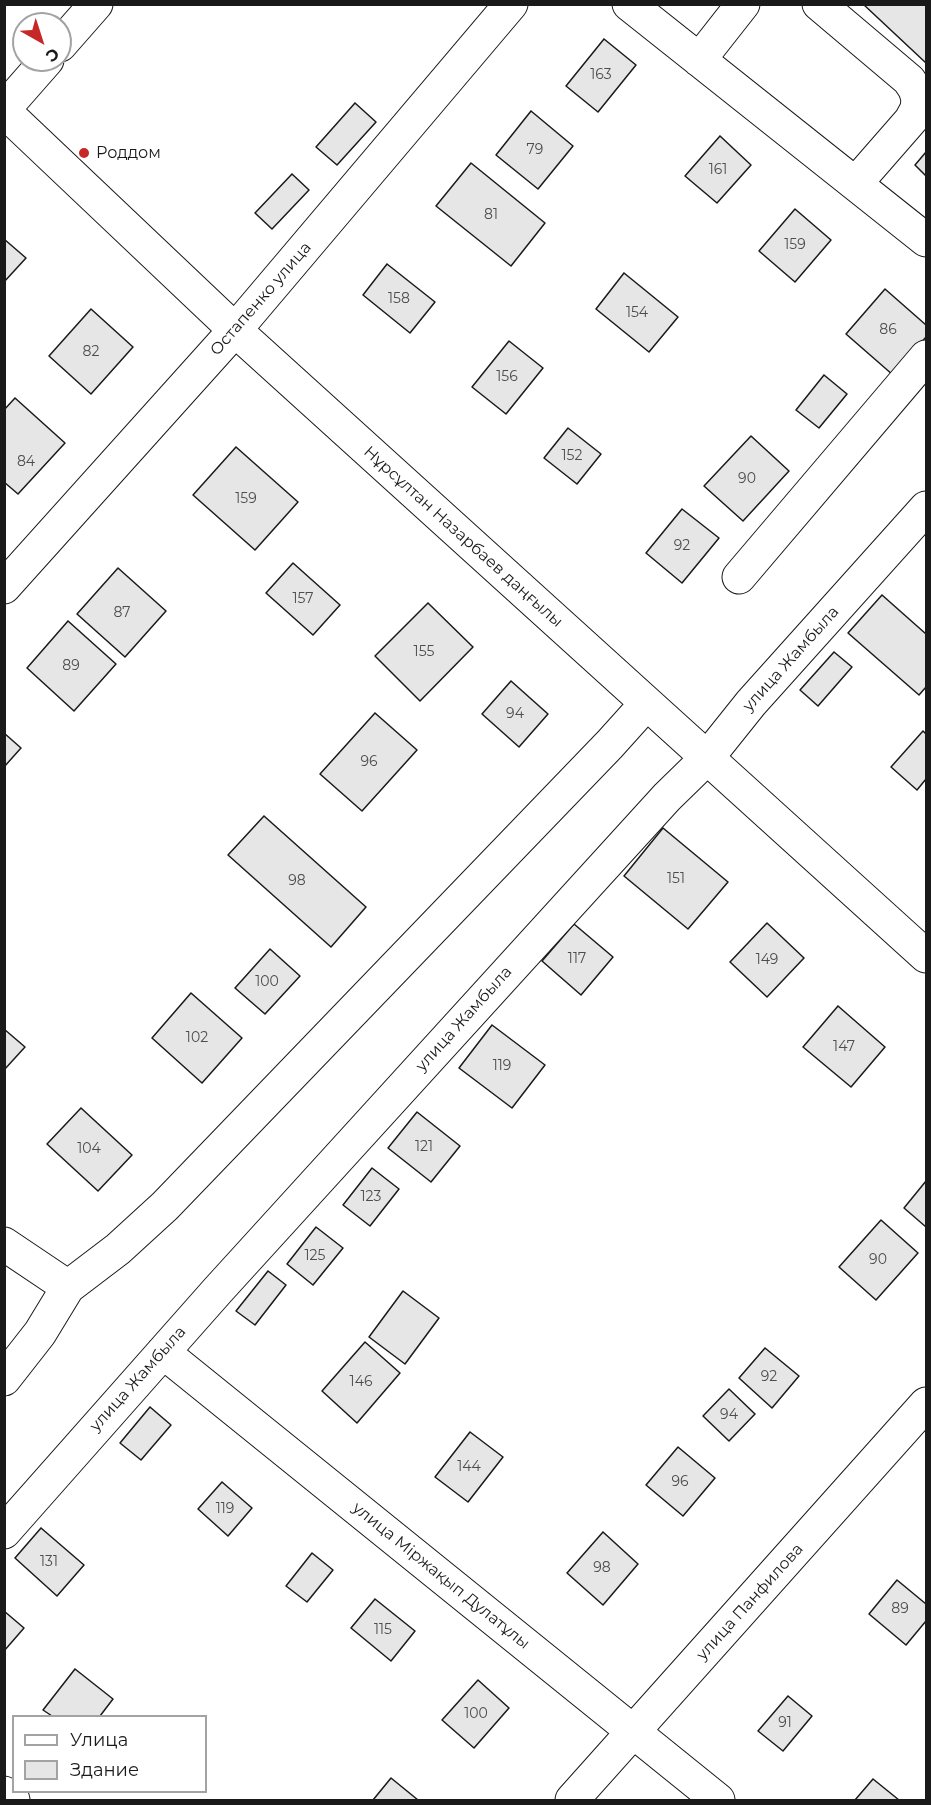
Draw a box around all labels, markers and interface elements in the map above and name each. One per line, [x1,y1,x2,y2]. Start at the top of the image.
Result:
north arrow [12,12,72,72]
text: С [42,44,63,66]
house number: 163 [590,67,612,83]
house number: 79 [527,142,543,158]
place label: Роддом [96,143,161,163]
marker: Роддом [77,146,91,160]
house number: 161 [709,162,727,178]
house number: 81 [484,207,498,223]
house number: 159 [784,237,806,253]
street label: Остапенко улица [206,238,316,360]
house number: 158 [388,291,410,307]
house number: 154 [626,305,648,321]
house number: 86 [879,322,897,338]
house number: 82 [83,344,99,360]
house number: 156 [496,369,518,385]
street label: Нұрсұлтан Назарбаев даңғылы [359,442,567,632]
house number: 152 [562,448,582,464]
house number: 84 [17,454,35,470]
house number: 90 [738,471,756,487]
house number: 159 [235,491,257,507]
house number: 92 [674,538,690,554]
house number: 157 [292,591,314,607]
street label: улица Жамбыла [739,603,843,715]
house number: 87 [113,605,131,621]
house number: 155 [414,644,434,660]
house number: 89 [62,658,80,674]
house number: 94 [506,706,524,722]
house number: 96 [360,754,378,770]
house number: 151 [667,871,685,887]
house number: 98 [288,873,306,889]
house number: 117 [568,951,586,967]
house number: 149 [756,952,778,968]
street label: улица Жамбыла [412,963,516,1075]
house number: 100 [255,974,279,990]
house number: 102 [186,1030,208,1046]
house number: 147 [833,1039,855,1055]
house number: 119 [493,1058,511,1074]
house number: 121 [415,1139,433,1155]
house number: 104 [77,1141,101,1157]
house number: 123 [361,1189,381,1205]
house number: 125 [305,1248,325,1264]
house number: 90 [869,1252,887,1268]
street label: улица Жамбыла [86,1323,190,1435]
house number: 92 [761,1369,777,1385]
house number: 146 [350,1374,372,1390]
house number: 94 [720,1407,738,1423]
house number: 144 [457,1459,481,1475]
house number: 96 [671,1474,689,1490]
street label: улица Міржақып Дулатұлы [348,1498,534,1654]
house number: 119 [216,1501,234,1517]
street label: улица Панфилова [693,1540,807,1664]
house number: 131 [40,1554,58,1570]
house number: 98 [593,1560,611,1576]
house number: 89 [891,1601,909,1617]
house number: 115 [374,1622,392,1638]
house number: 100 [464,1706,488,1722]
legend [12,1715,207,1793]
house number: 91 [778,1715,792,1731]
text: Улица [70,1729,128,1751]
text: Здание [70,1759,139,1781]

